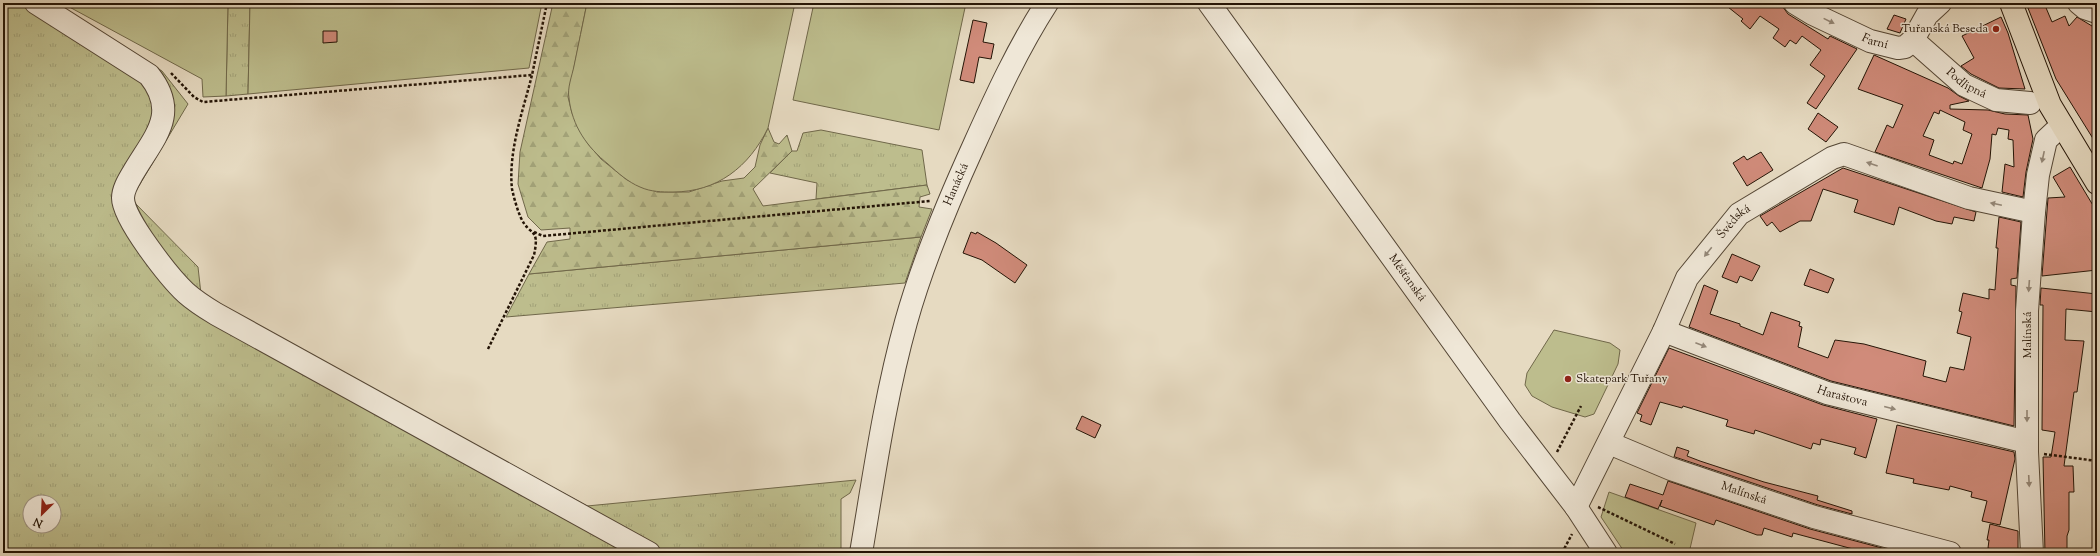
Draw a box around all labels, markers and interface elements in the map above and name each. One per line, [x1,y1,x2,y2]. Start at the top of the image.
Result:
one-way arrow [1824,18,1835,24]
place label: Tuřanská Beseda [1901,20,1988,38]
marker: Tuřanská Beseda [1991,24,2001,34]
street label: Farní [1858,29,1890,54]
street label: Podlipná [1942,64,1990,103]
one-way arrow [2040,151,2046,163]
street label: Hanácká [939,160,974,209]
one-way arrow [1866,161,1878,167]
street label: Švédská [1713,200,1754,243]
one-way arrow [1989,200,2002,206]
one-way arrow [1703,247,1712,258]
street label: Měšťanská [1384,251,1431,306]
one-way arrow [2026,280,2033,292]
street label: Malínská [2019,311,2037,359]
one-way arrow [1695,342,1707,348]
place label: Skatepark Tuřany [1576,370,1667,388]
marker: Skatepark Tuřany [1563,374,1573,384]
street label: Haraštova [1814,381,1870,412]
one-way arrow [1884,405,1896,411]
one-way arrow [2024,410,2030,423]
one-way arrow [2025,475,2032,487]
street label: Malínská [1719,477,1769,510]
north arrow [22,494,62,534]
text: N [31,513,47,532]

